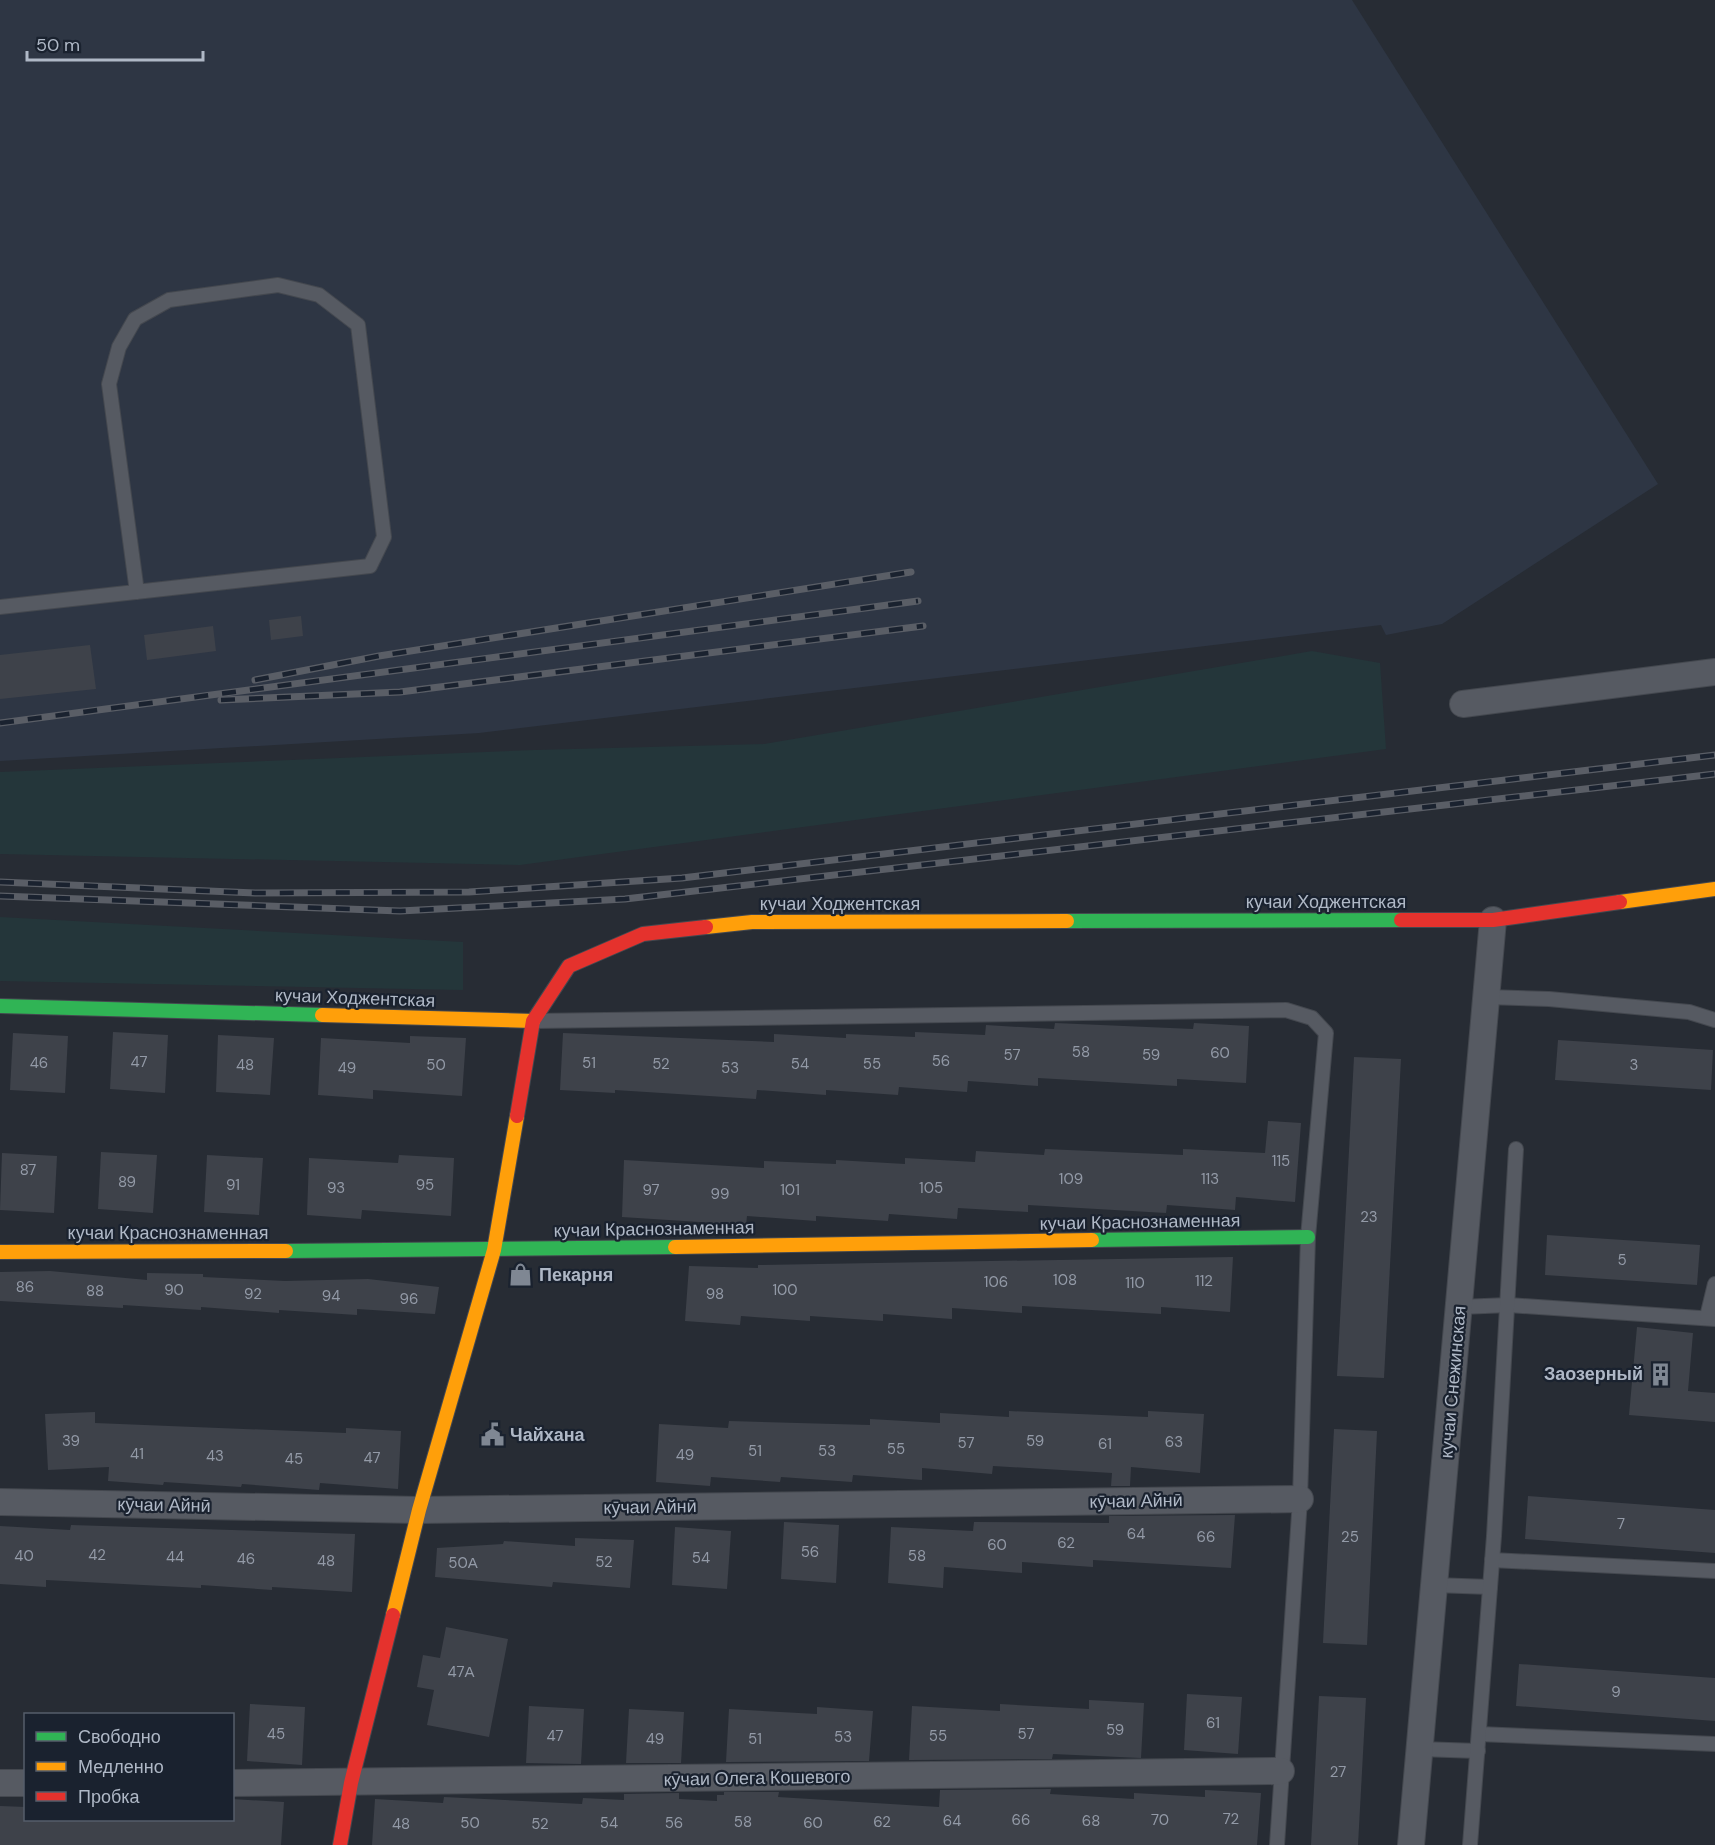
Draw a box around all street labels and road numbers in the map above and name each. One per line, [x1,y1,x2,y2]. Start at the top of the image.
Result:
street label: кучаи Ходжентская [1246,890,1406,914]
street label: кучаи Ходжентская [760,892,920,916]
street label: кучаи Ходжентская [274,983,436,1013]
street label: кучаи Краснознаменная [1039,1208,1241,1236]
street label: кучаи Краснознаменная [553,1215,755,1243]
street label: кучаи Краснознаменная [68,1221,268,1245]
street label: кучаи Снежинская [1434,1305,1472,1459]
street label: кӯчаи Айнӣ [1089,1488,1183,1514]
street label: кӯчаи Айнӣ [117,1492,211,1518]
street label: кӯчаи Айнӣ [603,1494,697,1520]
street label: кӯчаи Олега Кошевого [663,1764,851,1792]

